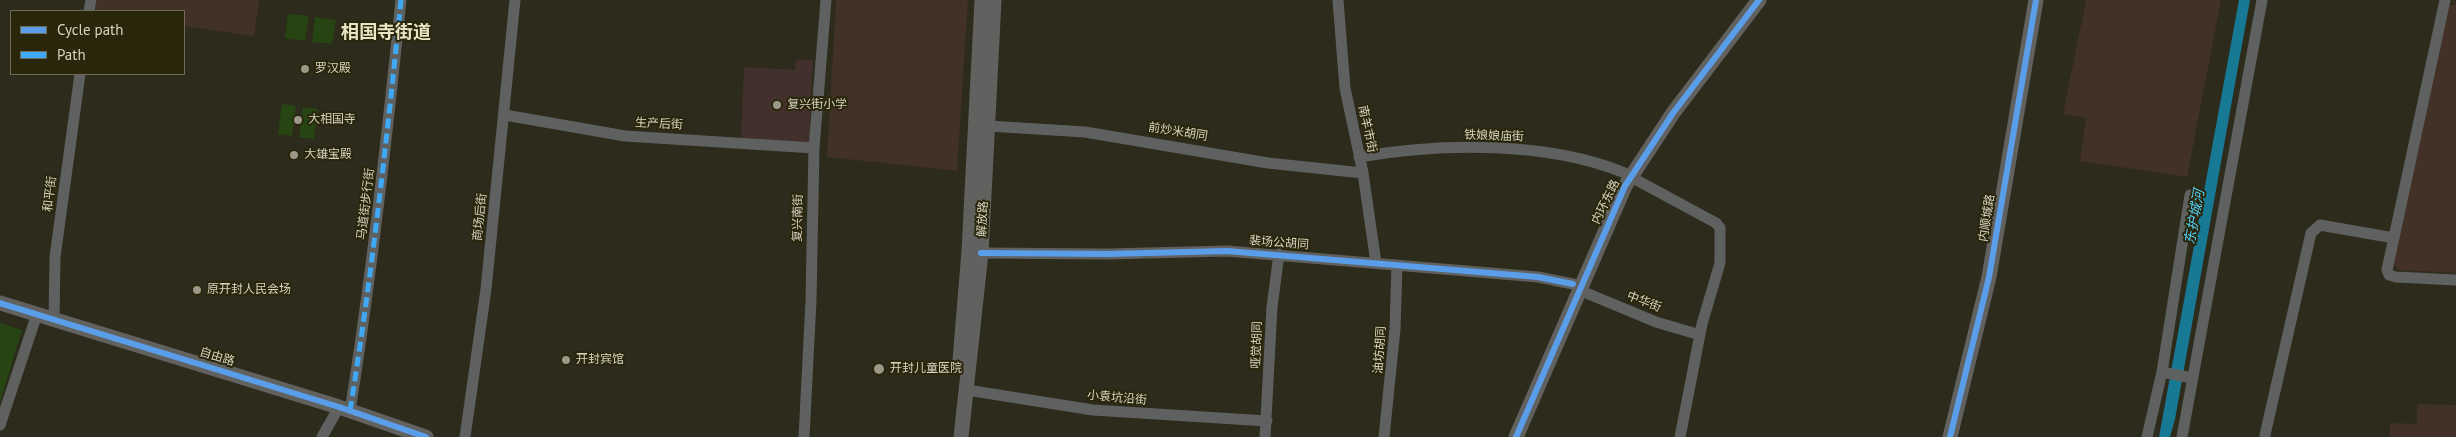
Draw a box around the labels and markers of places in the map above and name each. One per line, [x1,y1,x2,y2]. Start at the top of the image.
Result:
place label: 罗汉殿 [315,62,351,76]
marker: 罗汉殿 [299,63,311,75]
place label: 复兴街小学 [787,98,847,112]
marker: 复兴街小学 [771,99,783,111]
place label: 大相国寺 [308,113,356,127]
marker: 大相国寺 [292,114,304,126]
place label: 大雄宝殿 [304,148,352,162]
marker: 大雄宝殿 [288,149,300,161]
place label: 原开封人民会场 [207,283,291,297]
marker: 原开封人民会场 [191,284,203,296]
place label: 开封宾馆 [576,353,624,367]
marker: 开封宾馆 [560,354,572,366]
marker: 开封儿童医院 [872,362,886,376]
place label: 开封儿童医院 [890,362,962,376]

